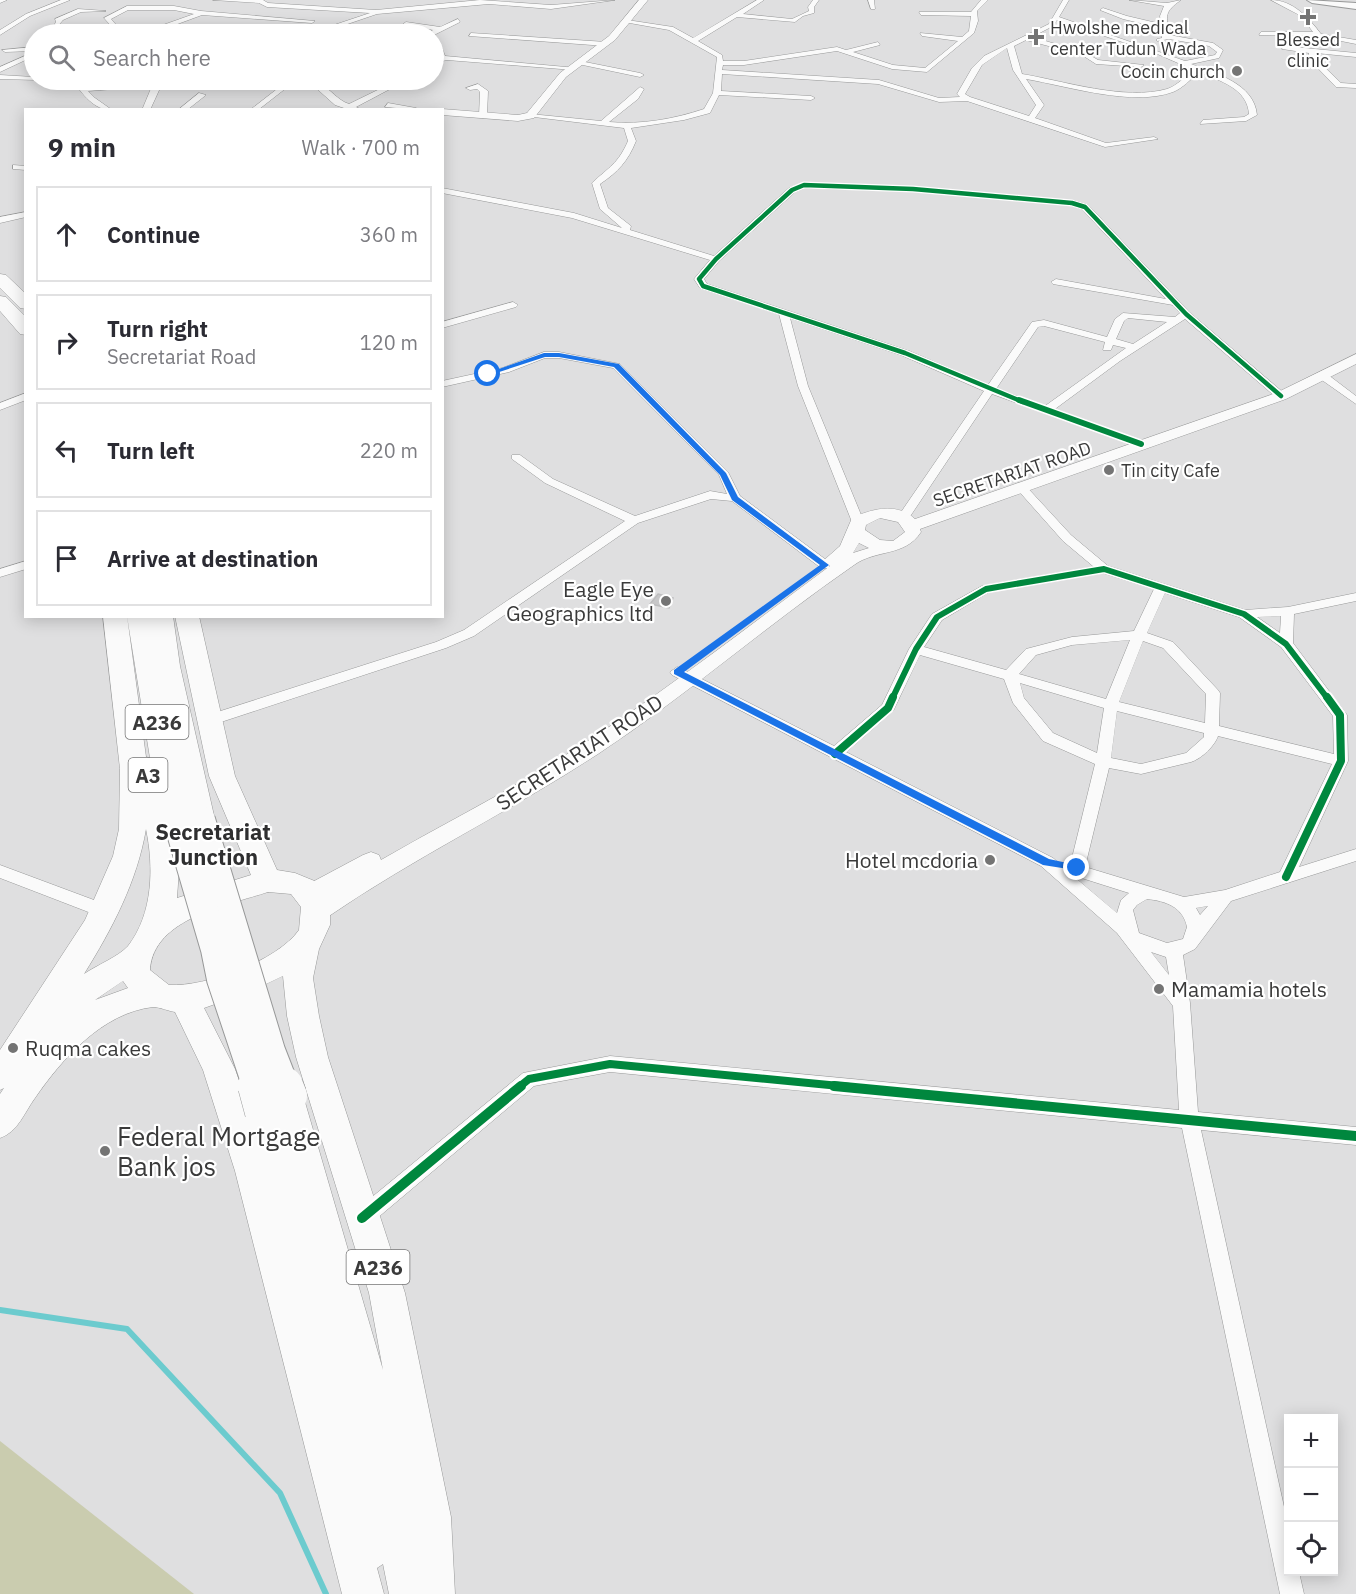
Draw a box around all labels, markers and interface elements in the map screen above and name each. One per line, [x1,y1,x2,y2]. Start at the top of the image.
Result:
marker: Blessed clinic [1299,8,1317,26]
place label: Hwolshe medical center Tudun Wada [1050,16,1207,60]
search box [24,24,444,90]
marker: Hwolshe medical center Tudun Wada [1027,28,1045,46]
place label: Blessed clinic [1276,28,1340,72]
icon: search [45,41,78,74]
text: Search here [93,43,211,72]
place label: Cocin church [1120,60,1225,83]
marker: Cocin church [1230,64,1244,78]
text: 9 min [48,130,116,164]
text: Walk · 700 m [302,134,420,161]
icon: ahead [50,218,83,251]
text: Continue [107,220,200,249]
text: 360 m [360,221,418,248]
text: Turn right [107,314,208,343]
icon: right [50,326,83,359]
text: 120 m [360,329,418,356]
text: Secretariat Road [107,343,256,370]
route start [474,360,500,386]
icon: left [50,434,83,467]
text: Turn left [107,436,195,465]
street label: SECRETARIAT ROAD [930,436,1094,512]
text: 220 m [360,437,418,464]
place label: Tin city Cafe [1121,459,1220,482]
marker: Tin city Cafe [1102,463,1116,477]
icon: arrive [50,542,83,575]
text: Arrive at destination [107,544,318,573]
place label: Eagle Eye Geographics ltd [506,575,654,627]
marker: Eagle Eye Geographics ltd [659,594,673,608]
street label: SECRETARIAT ROAD [490,688,668,816]
road number: A236 [126,705,188,739]
road number: A3 [128,758,168,792]
district label: Secretariat Junction [155,817,271,871]
place label: Hotel mcdoria [845,846,978,874]
marker: Hotel mcdoria [983,853,997,867]
route end [1063,854,1089,880]
place label: Mamamia hotels [1171,975,1327,1003]
marker: Mamamia hotels [1152,982,1166,996]
place label: Ruqma cakes [25,1034,151,1062]
marker: Ruqma cakes [6,1041,20,1055]
place label: Federal Mortgage Bank jos [117,1119,321,1183]
marker: Federal Mortgage Bank jos [98,1144,112,1158]
road number: A236 [346,1250,410,1284]
map controls [1284,1414,1338,1576]
button: + [1284,1414,1338,1468]
button: − [1284,1468,1338,1522]
button: locate [1284,1522,1338,1576]

